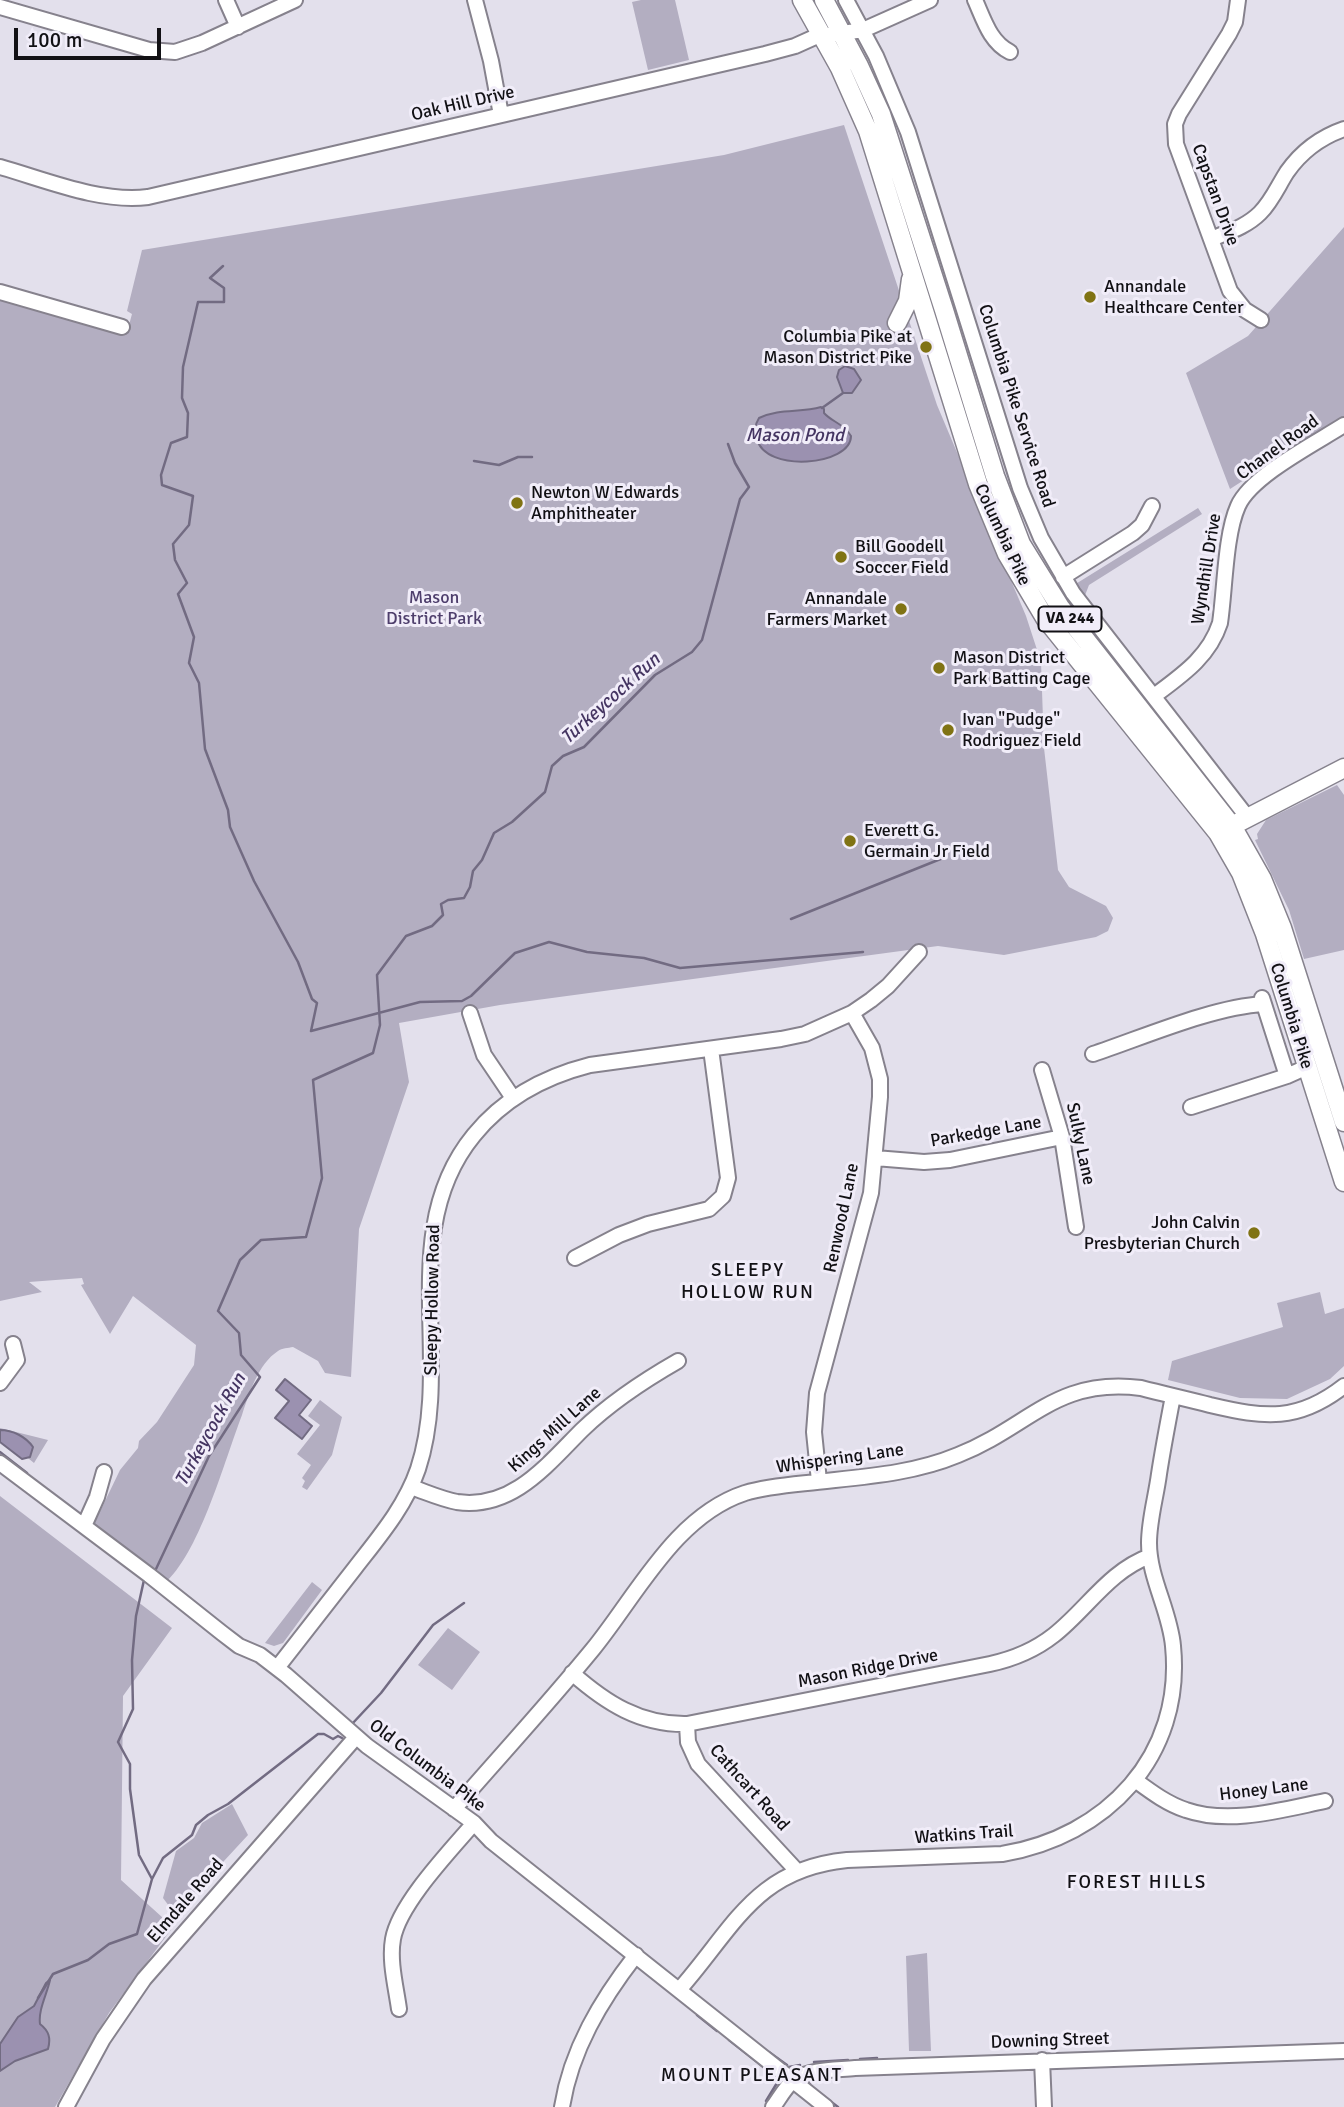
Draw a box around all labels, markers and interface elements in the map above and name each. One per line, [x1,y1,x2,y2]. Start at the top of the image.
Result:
scale bar [18,14,164,58]
text: 100 m [27,27,82,53]
street label: Oak Hill Drive [409,82,517,126]
street label: Capstan Drive [1187,141,1243,249]
place label: Annandale Healthcare Center [1104,276,1244,318]
marker: Annandale Healthcare Center [1082,289,1098,305]
street label: Columbia Pike Service Road [973,302,1059,510]
place label: Columbia Pike at Mason District Pike [763,326,912,368]
marker: Columbia Pike at Mason District Pike [918,339,934,355]
street label: Chanel Road [1233,411,1323,485]
water label: Mason Pond [746,425,844,447]
street label: Columbia Pike [969,481,1035,589]
place label: Newton W Edwards Amphitheater [531,482,679,524]
marker: Newton W Edwards Amphitheater [509,495,525,511]
street label: Wyndhill Drive [1188,512,1226,626]
place label: Bill Goodell Soccer Field [855,536,949,578]
marker: Bill Goodell Soccer Field [833,549,849,565]
park label: Mason District Park [386,587,482,630]
place label: Annandale Farmers Market [766,588,887,630]
marker: Annandale Farmers Market [893,601,909,617]
road number: VA 244 [1038,606,1102,632]
place label: Mason District Park Batting Cage [953,647,1091,690]
water label: Turkeycock Run [557,649,665,749]
marker: Mason District Park Batting Cage [931,660,947,676]
place label: Ivan "Pudge" Rodriguez Field [962,709,1082,752]
marker: Ivan "Pudge" Rodriguez Field [940,722,956,738]
place label: Everett G. Germain Jr Field [864,820,990,862]
marker: Everett G. Germain Jr Field [842,833,858,849]
street label: Columbia Pike [1265,960,1317,1072]
street label: Sulky Lane [1061,1101,1099,1187]
street label: Parkedge Lane [929,1112,1043,1152]
street label: Renwood Lane [820,1161,864,1275]
place label: John Calvin Presbyterian Church [1084,1212,1240,1254]
street label: Sleepy Hollow Road [421,1224,445,1376]
marker: John Calvin Presbyterian Church [1246,1225,1262,1241]
district label: SLEEPY HOLLOW RUN [682,1260,814,1304]
water label: Turkeycock Run [171,1370,251,1490]
street label: Kings Mill Lane [504,1383,606,1477]
street label: Whispering Lane [775,1439,905,1479]
street label: Mason Ridge Drive [796,1645,940,1693]
street label: Old Columbia Pike [365,1715,489,1817]
street label: Cathcart Road [704,1740,794,1836]
street label: Honey Lane [1218,1774,1310,1806]
street label: Watkins Trail [914,1821,1014,1849]
street label: Elmdale Road [143,1854,229,1948]
district label: FOREST HILLS [1068,1872,1206,1894]
street label: Downing Street [990,2028,1110,2054]
district label: MOUNT PLEASANT [663,2065,841,2087]

